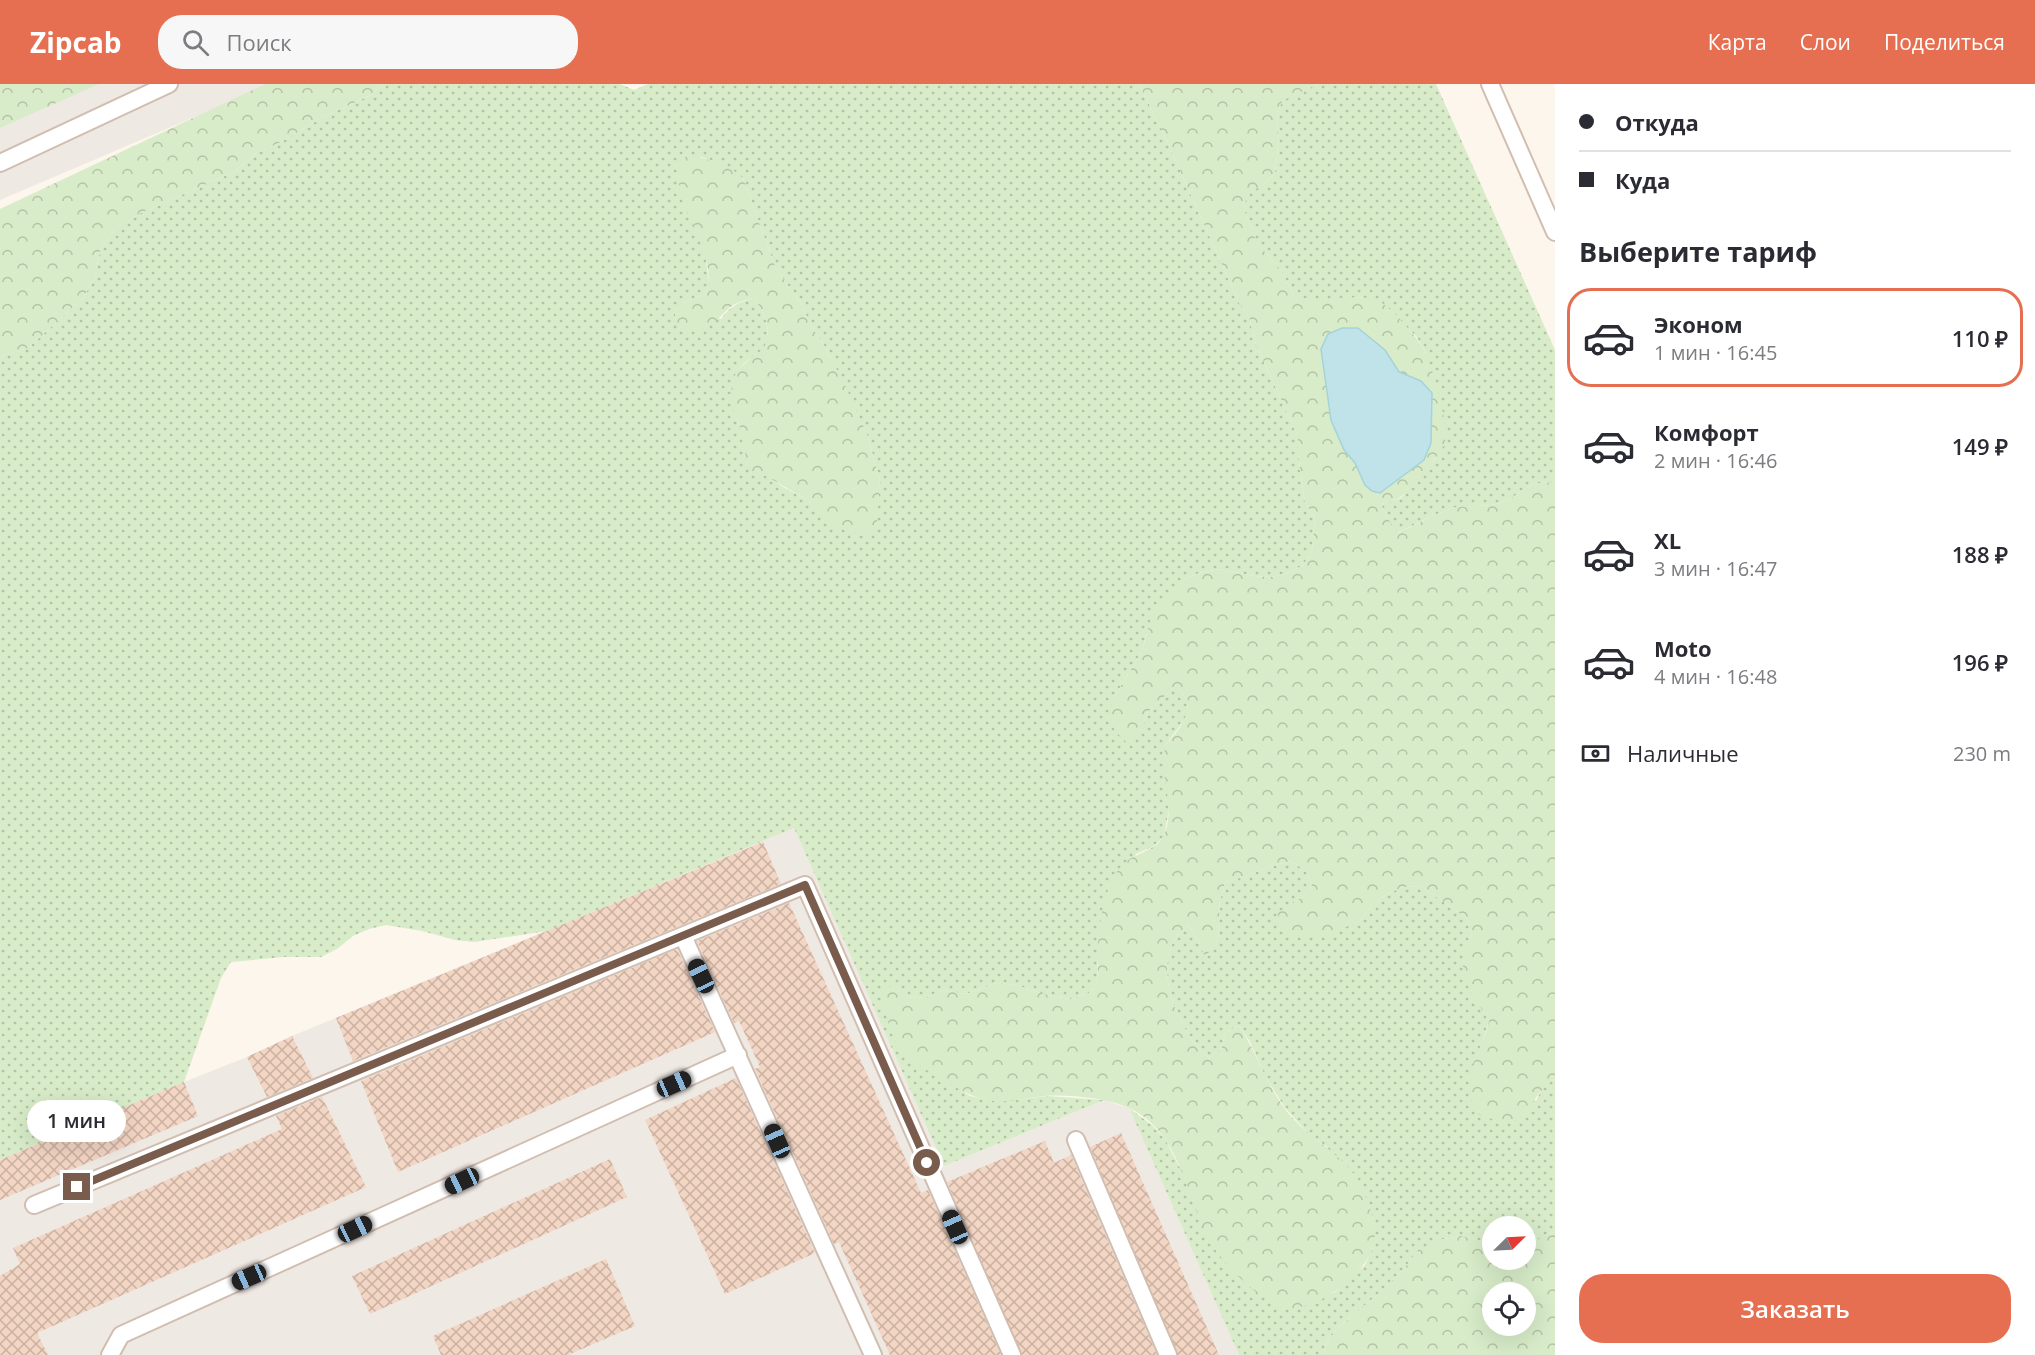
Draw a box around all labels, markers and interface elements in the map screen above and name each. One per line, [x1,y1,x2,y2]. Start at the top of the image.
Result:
search box [158,15,578,69]
text: Zipcab [30,23,122,61]
icon: search [179,26,212,59]
text: Поиск [227,27,292,57]
text: Карта [1708,28,1767,56]
text: Слои [1800,28,1851,56]
text: Поделиться [1884,28,2005,56]
text: Откуда [1615,107,1699,137]
text: Куда [1615,165,1670,195]
text: Выберите тариф [1579,233,1817,270]
text: Эконом [1654,309,1743,339]
icon: car [1582,311,1636,365]
text: 110 ₽ [1952,323,2008,353]
text: 1 мин · 16:45 [1654,339,1777,366]
text: Комфорт [1654,417,1759,447]
icon: car [1582,419,1636,473]
text: 149 ₽ [1952,431,2008,461]
text: 2 мин · 16:46 [1654,447,1777,474]
text: XL [1654,525,1681,555]
icon: car [1582,527,1636,581]
text: 188 ₽ [1952,539,2008,569]
text: 3 мин · 16:47 [1654,555,1777,582]
text: Moto [1654,633,1712,663]
icon: car [1582,635,1636,689]
text: 196 ₽ [1952,647,2008,677]
text: 4 мин · 16:48 [1654,663,1777,690]
icon: cash [1579,737,1612,770]
text: Наличные [1627,738,1739,768]
text: 230 m [1953,740,2011,767]
car [685,956,717,996]
car [654,1068,694,1100]
callout: 1 мин [28,1100,127,1142]
text: 1 мин [47,1107,106,1134]
car [761,1121,793,1161]
route start [913,1149,940,1176]
car [442,1165,482,1197]
route end [63,1173,90,1200]
car [939,1207,971,1247]
car [335,1213,375,1245]
north arrow [1482,1216,1536,1270]
map controls [1482,1216,1536,1336]
car [229,1261,269,1293]
button: Заказать [1579,1274,2011,1343]
button: locate [1482,1282,1536,1336]

